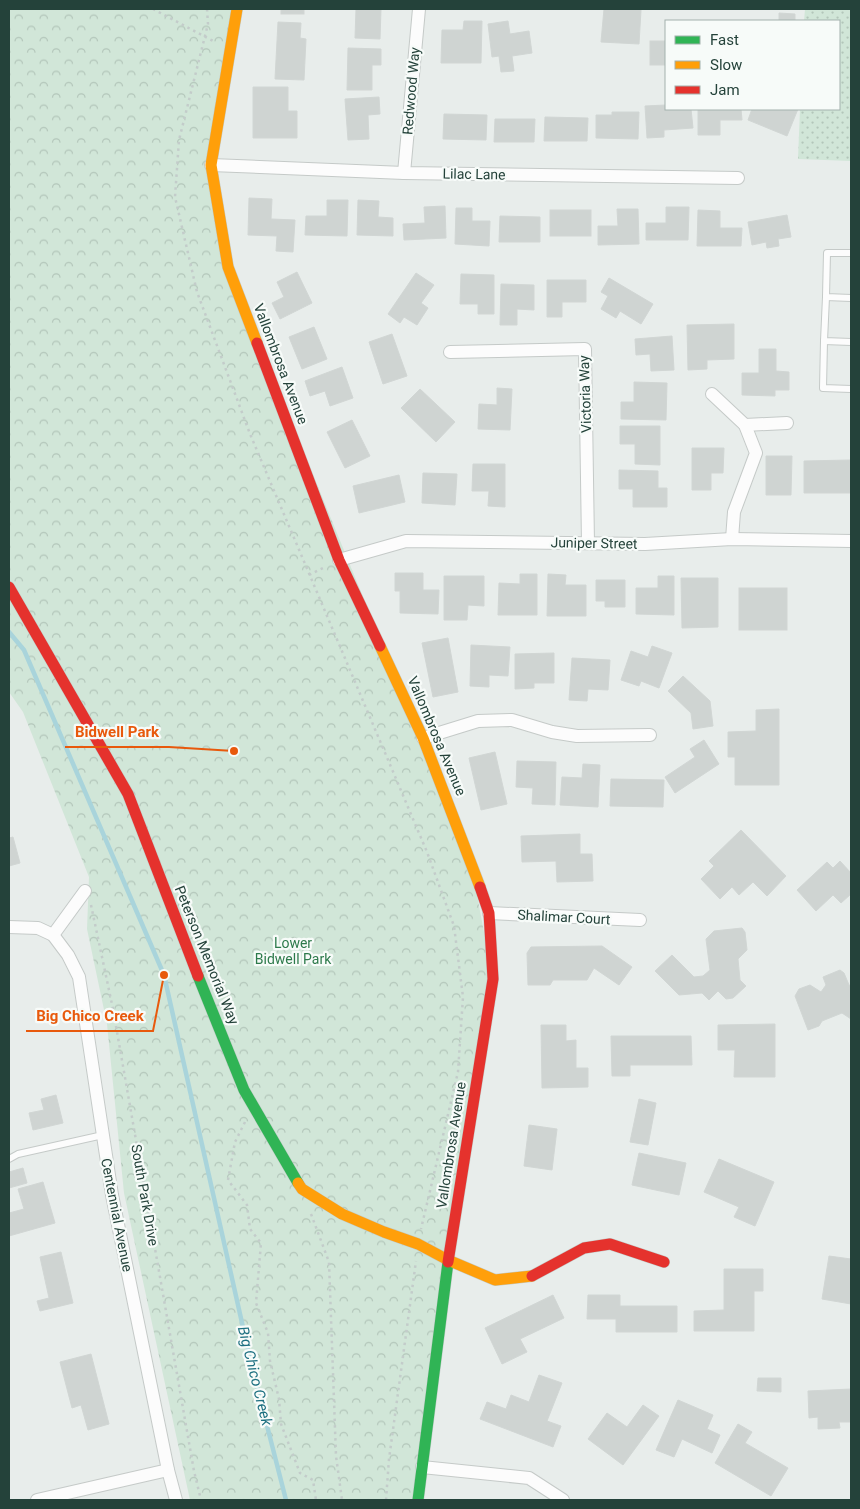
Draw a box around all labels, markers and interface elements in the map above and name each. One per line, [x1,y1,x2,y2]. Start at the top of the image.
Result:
legend [665,20,840,110]
text: Fast [710,31,739,49]
street label: Redwood Way [399,46,423,136]
text: Slow [710,56,742,74]
text: Jam [710,81,740,99]
street label: Lilac Lane [442,165,506,183]
street label: Vallombrosa Avenue [251,301,311,427]
street label: Victoria Way [576,355,594,433]
street label: Juniper Street [550,534,638,552]
street label: Vallombrosa Avenue [405,674,469,798]
callout: Bidwell Park [65,717,169,747]
text: Bidwell Park [75,723,160,741]
street label: Peterson Memorial Way [172,883,242,1027]
street label: Shalimar Court [517,907,611,927]
park label: Lower Bidwell Park [255,935,332,967]
callout: Big Chico Creek [26,1001,153,1031]
text: Big Chico Creek [36,1007,145,1025]
street label: Vallombrosa Avenue [433,1081,469,1209]
street label: South Park Drive [128,1143,162,1247]
street label: Centennial Avenue [98,1157,136,1273]
water label: Big Chico Creek [234,1324,276,1428]

